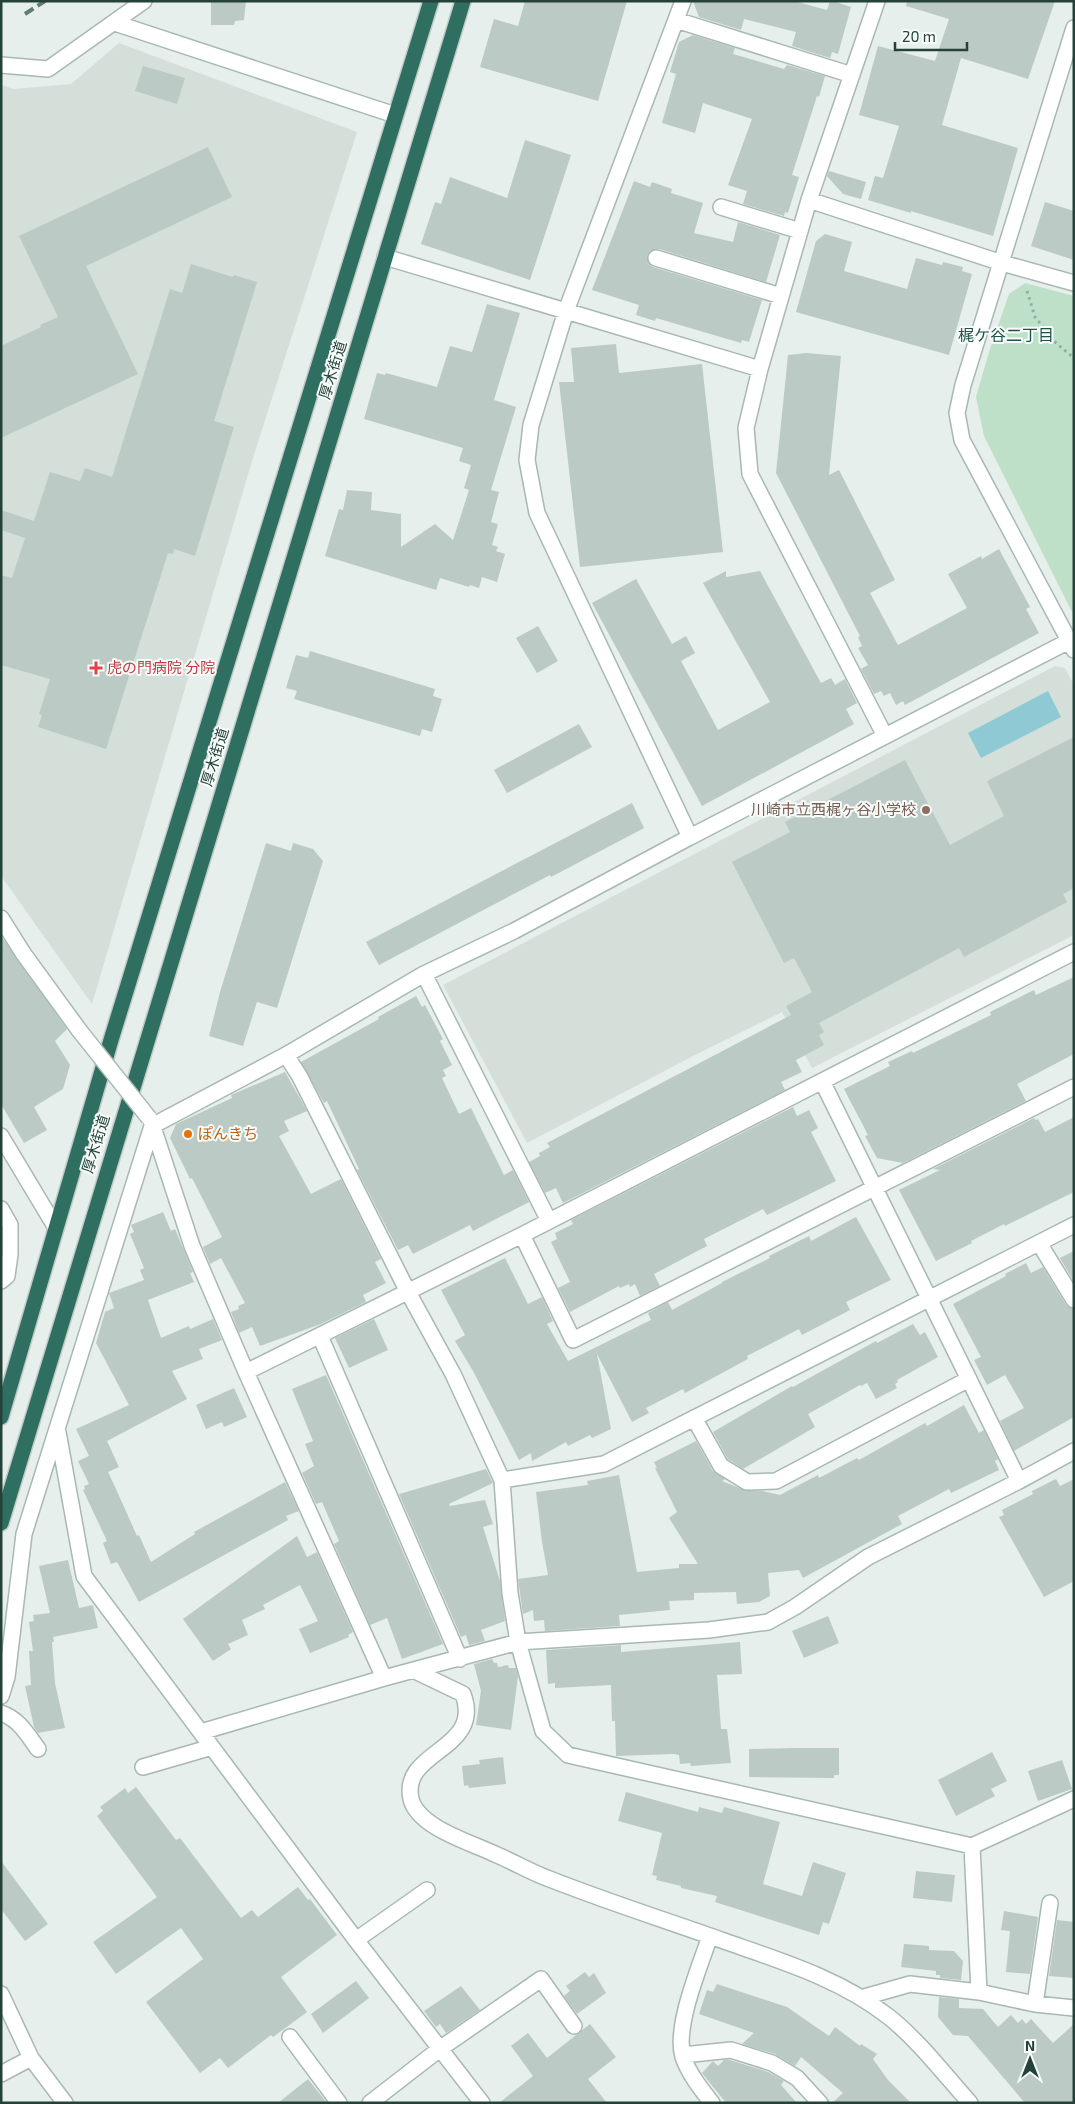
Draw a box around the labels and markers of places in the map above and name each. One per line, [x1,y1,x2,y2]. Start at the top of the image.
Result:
place label: 虎の門病院 分院 [107,658,215,676]
marker: 虎の門病院 分院 [89,661,103,675]
place label: 川崎市立西梶ヶ谷小学校 [751,800,916,818]
marker: 川崎市立西梶ヶ谷小学校 [920,804,932,816]
place label: ぽんきち [198,1124,258,1142]
marker: ぽんきち [182,1128,194,1140]

